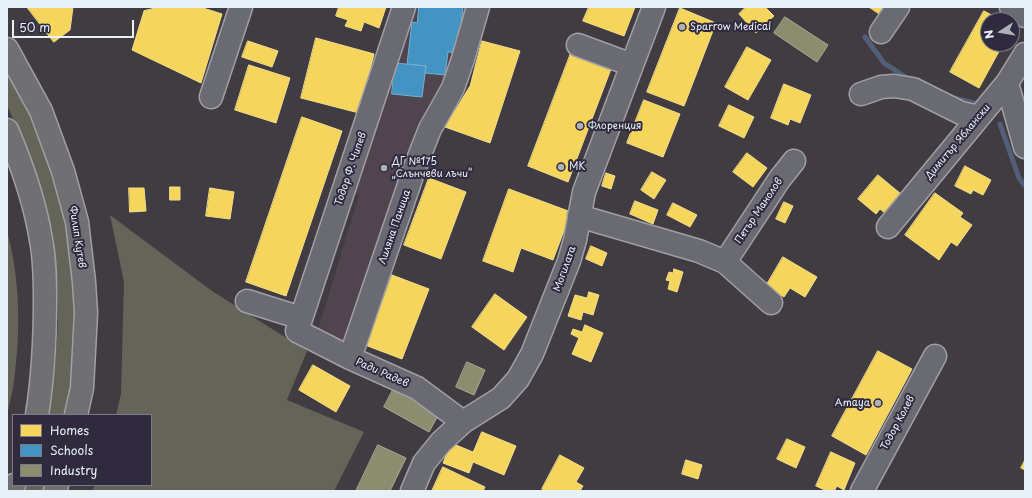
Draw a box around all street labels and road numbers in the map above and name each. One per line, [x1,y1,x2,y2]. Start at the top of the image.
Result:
street label: Димитър Яблански [923,102,993,182]
street label: Тодор Ф. Чипев [333,131,369,207]
street label: Петър Манолов [733,176,785,246]
street label: Лиляна Паница [377,188,413,266]
street label: Филип Кутев [66,205,88,269]
street label: Могилата [551,245,579,293]
street label: Ради Радев [354,356,410,390]
street label: Тодор Колев [879,394,917,452]

